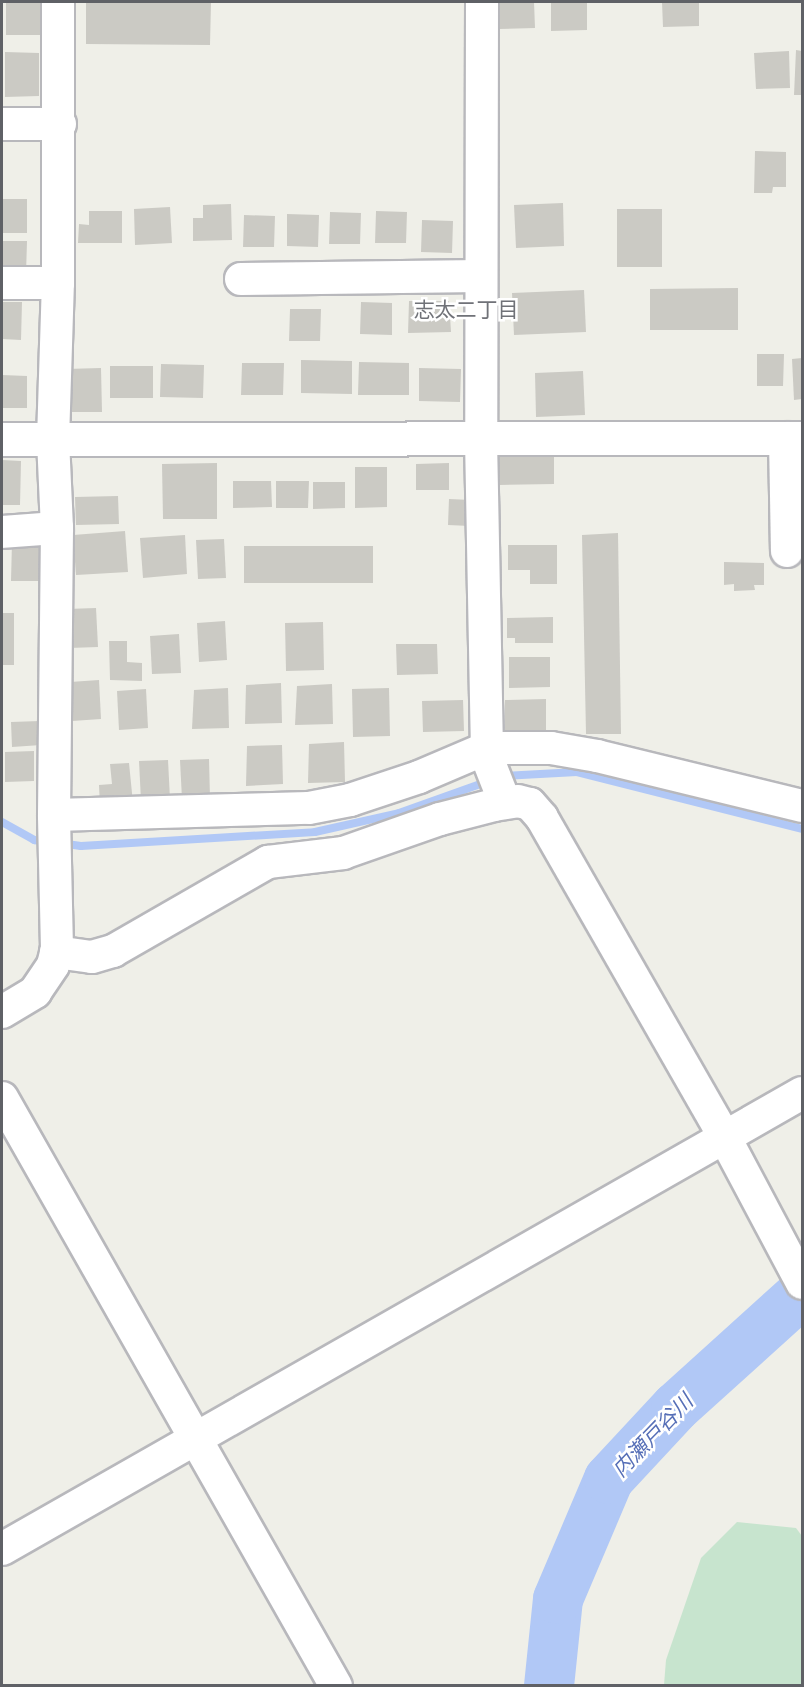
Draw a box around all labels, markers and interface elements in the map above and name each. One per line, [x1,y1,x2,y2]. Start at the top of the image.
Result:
district label: 志太二丁目 [414,296,518,322]
water label: 内瀬戸谷川 [606,1388,698,1482]

